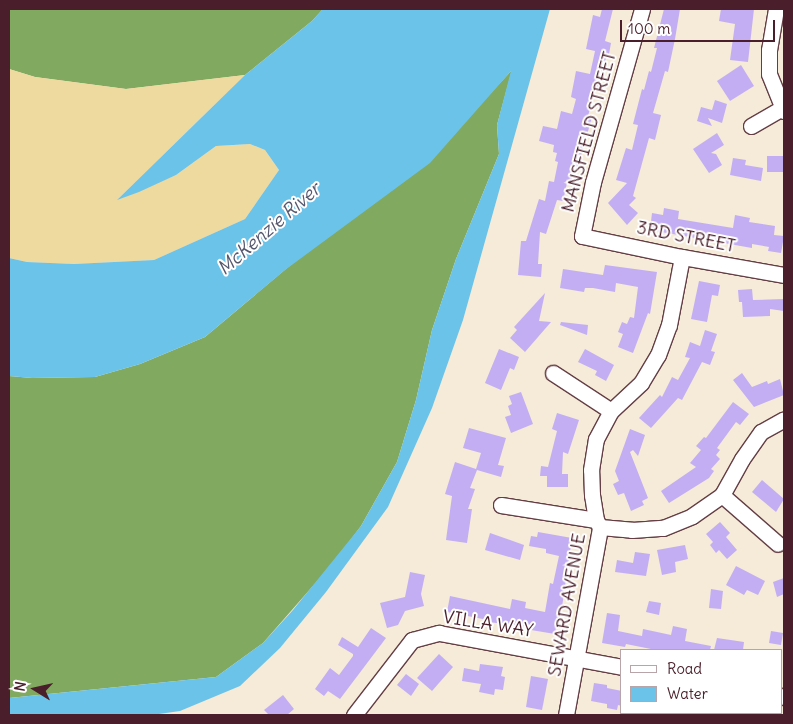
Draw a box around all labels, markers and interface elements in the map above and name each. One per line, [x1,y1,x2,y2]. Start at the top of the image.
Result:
scale bar [623,10,778,42]
text: 100 m [628,19,670,38]
street label: MANSFIELD STREET [557,49,621,215]
water label: McKenzie River [213,178,325,280]
street label: 3RD STREET [635,217,737,257]
street label: SEWARD AVENUE [544,532,590,678]
street label: VILLA WAY [441,606,535,642]
legend [620,649,783,714]
text: Road [667,659,702,678]
north arrow [10,664,60,714]
text: N [11,680,30,693]
text: Water [667,684,708,703]

